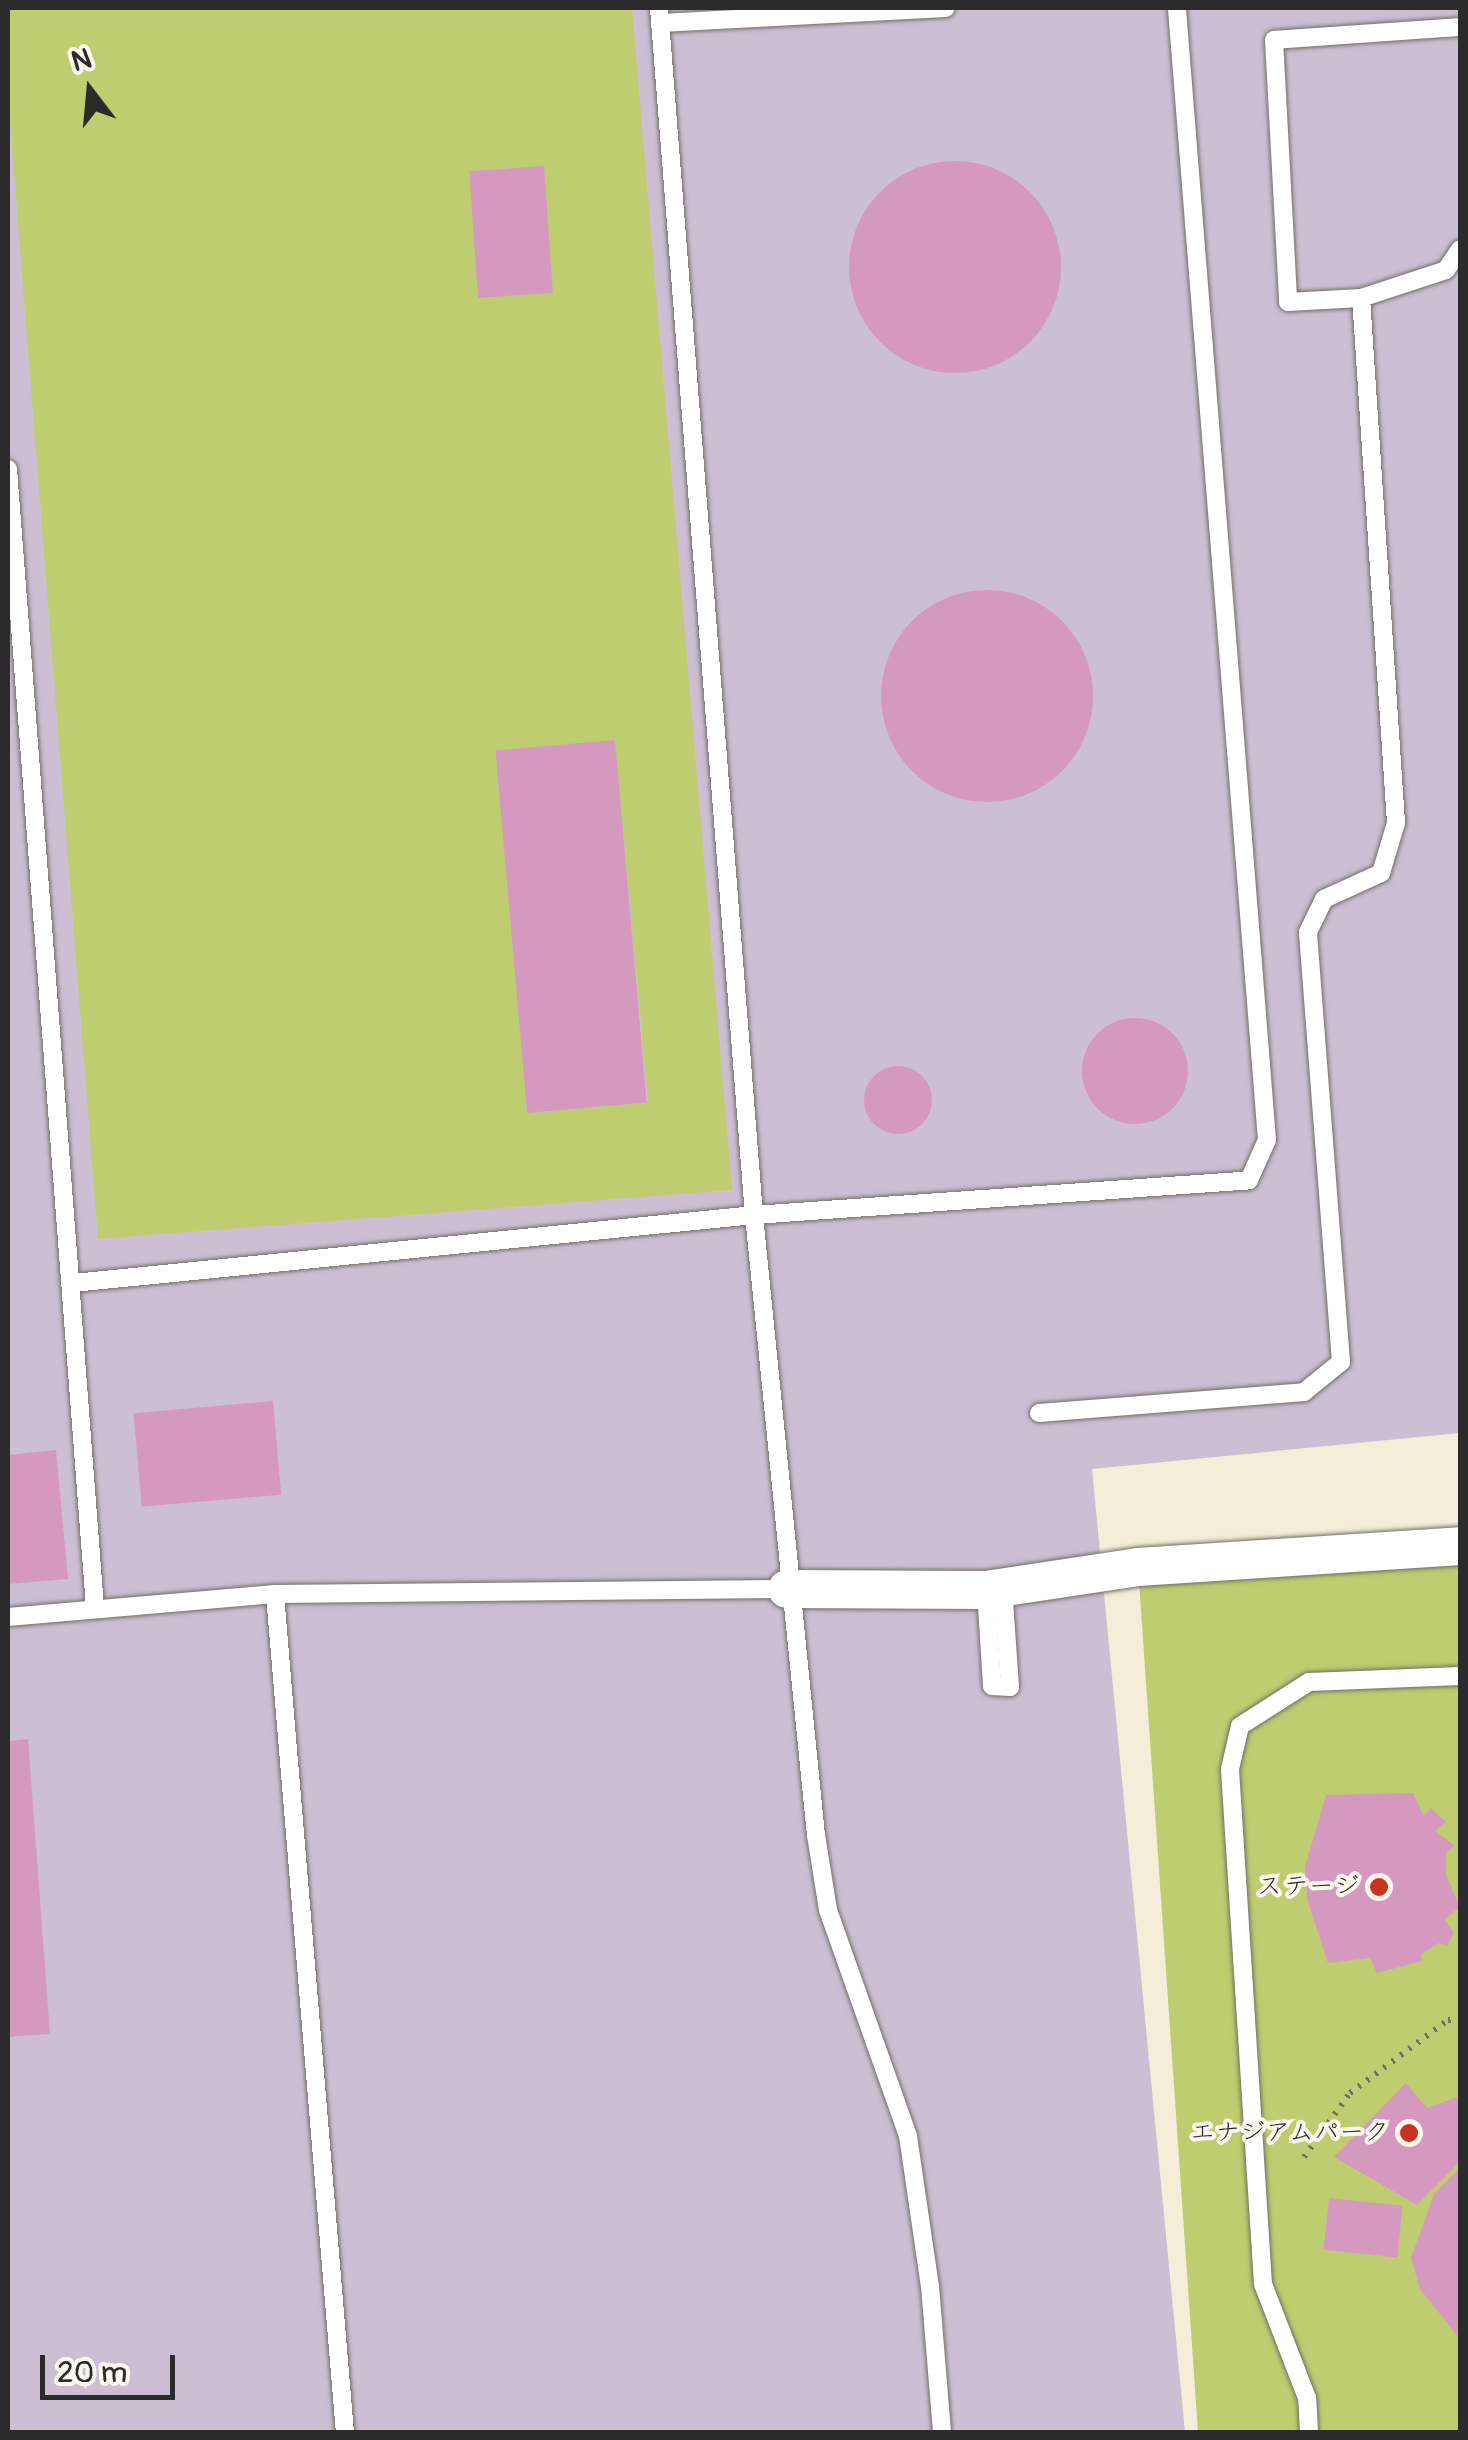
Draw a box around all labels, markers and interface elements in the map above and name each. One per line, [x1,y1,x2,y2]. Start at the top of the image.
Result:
north arrow [40,40,140,140]
text: N [68,41,96,80]
place label: ステージ [1259,1872,1359,1902]
marker: ステージ [1368,1876,1390,1898]
place label: エナジアムパーク [1189,2118,1389,2148]
marker: エナジアムパーク [1398,2122,1420,2144]
scale bar [45,2335,180,2397]
text: 20 m [57,2354,127,2391]

